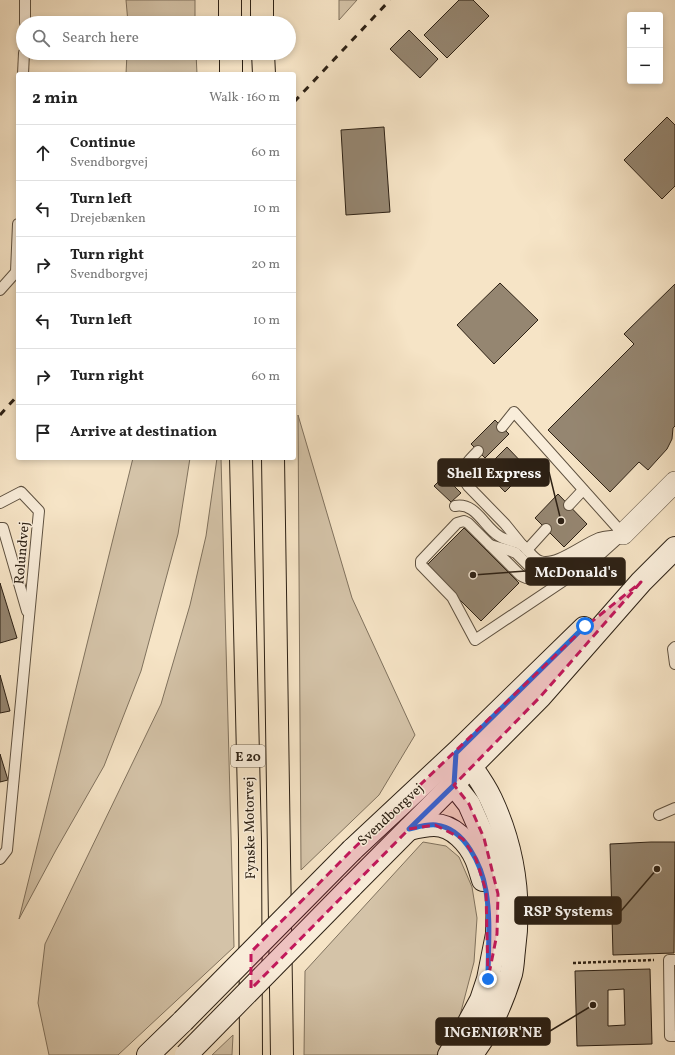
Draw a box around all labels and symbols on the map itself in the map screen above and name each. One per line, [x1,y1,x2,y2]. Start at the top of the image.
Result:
callout: Shell Express [438,459,549,486]
text: Shell Express [447,464,541,485]
street label: Rolundvej [10,521,35,585]
callout: McDonald's [526,558,625,585]
text: McDonald's [535,563,617,584]
route start [576,617,594,635]
road number: E 20 [231,745,265,767]
street label: Fynske Motorvej [240,776,261,880]
street label: Svendborgvej [354,780,428,851]
callout: RSP Systems [515,897,621,924]
text: RSP Systems [523,902,613,923]
route end [479,970,497,988]
callout: INGENIØR'NE [436,1018,550,1045]
text: INGENIØR'NE [444,1023,542,1044]

